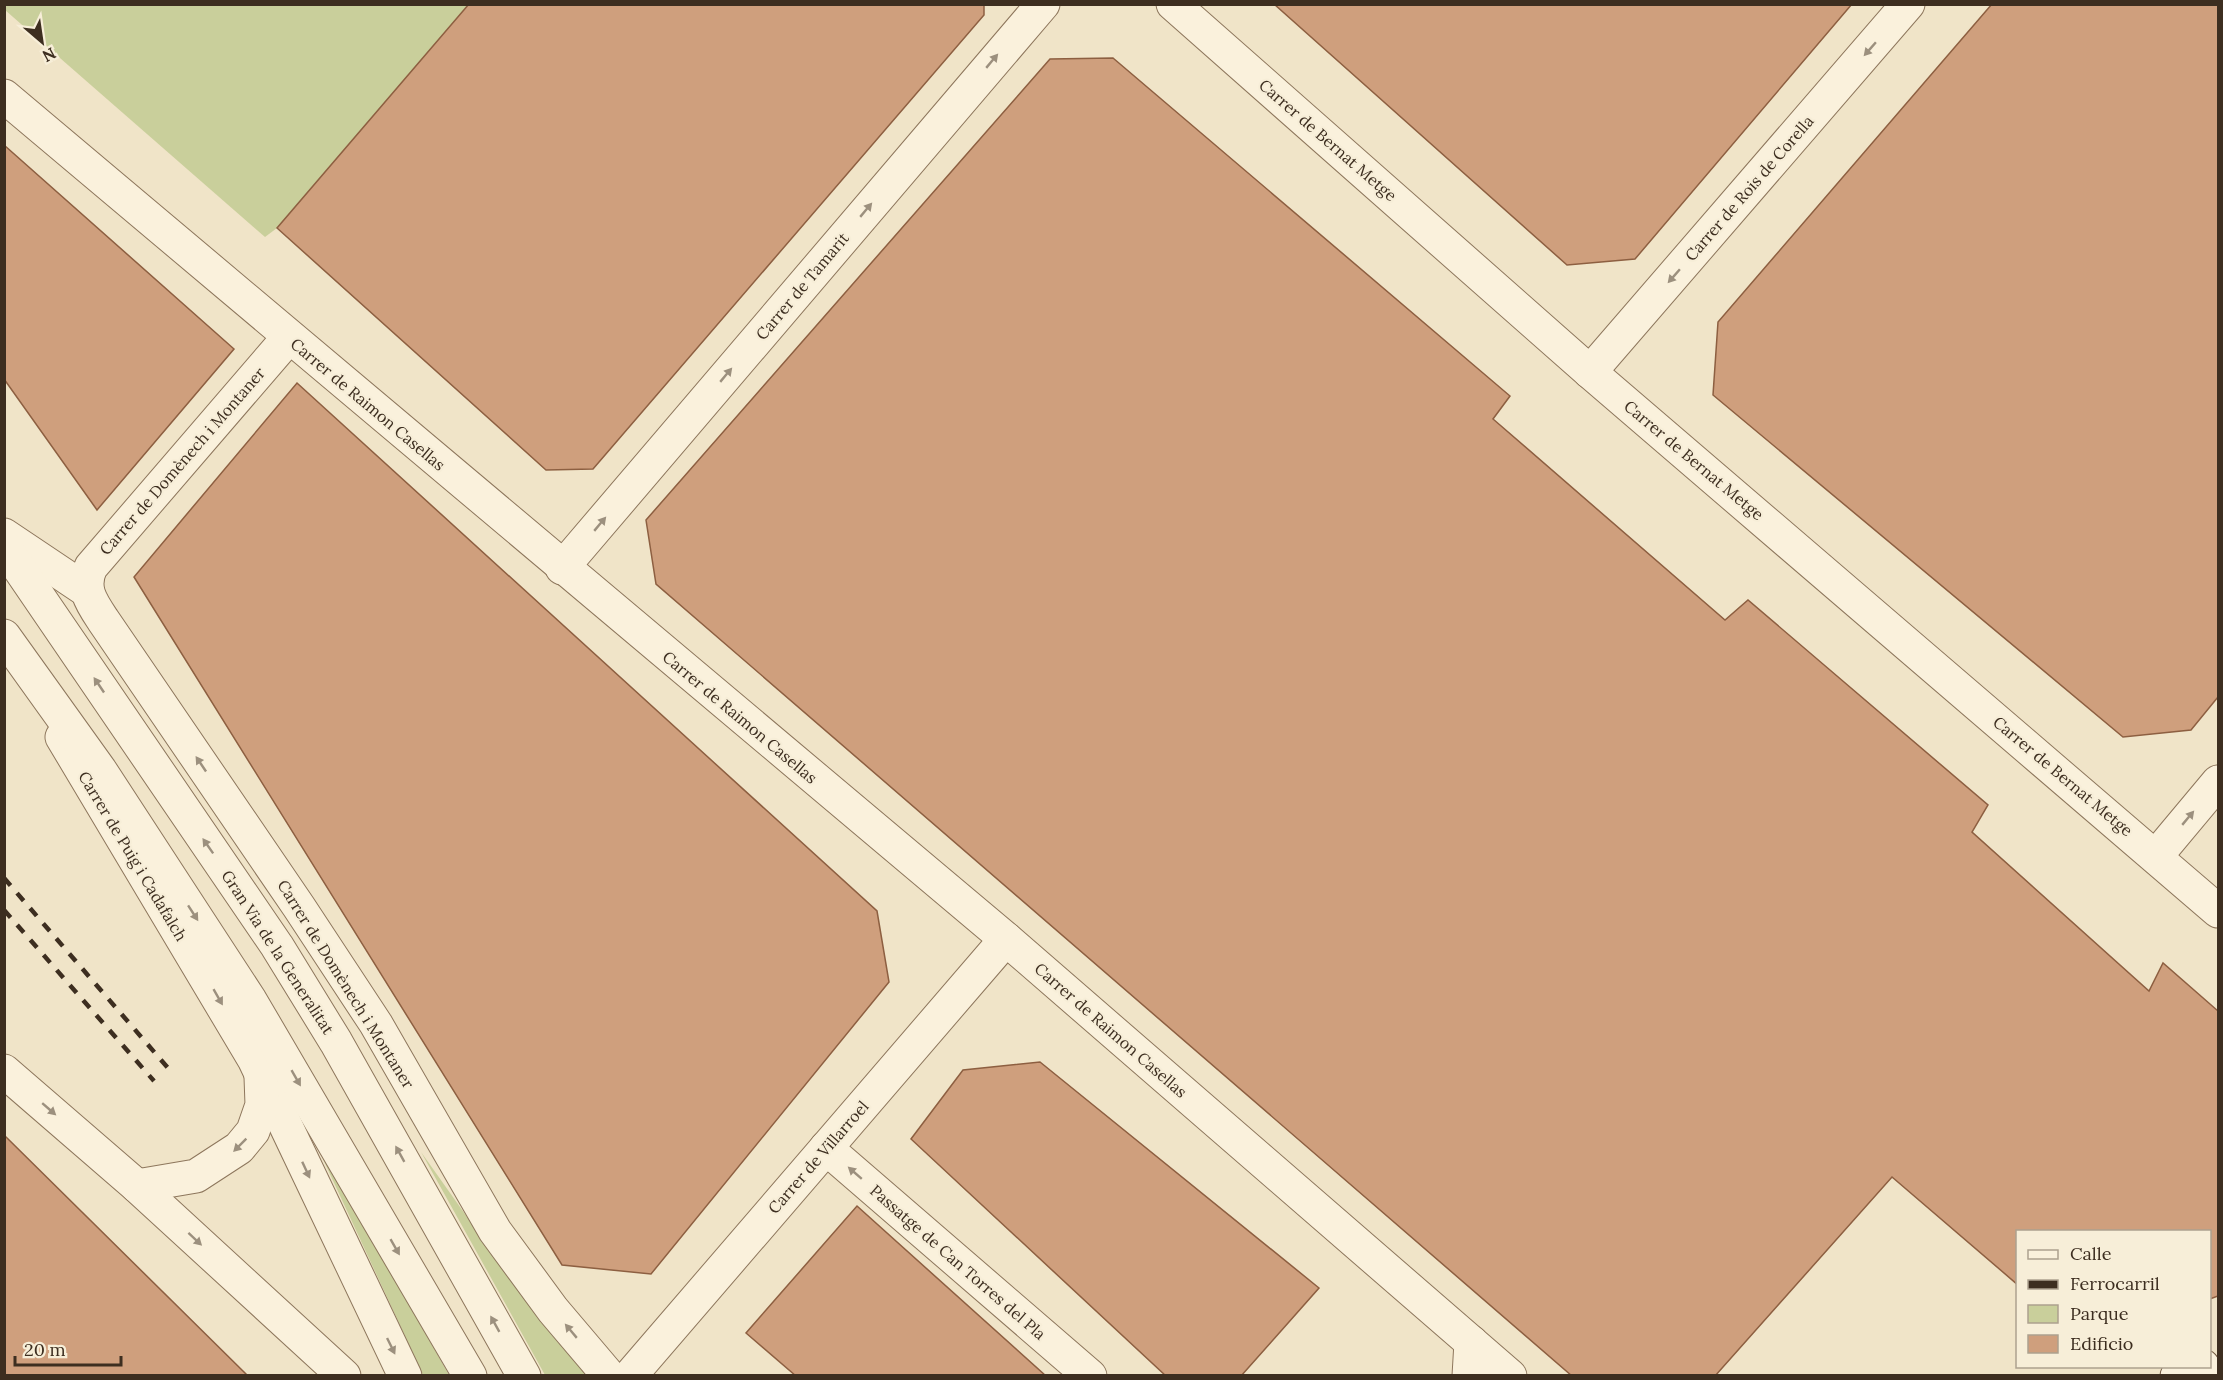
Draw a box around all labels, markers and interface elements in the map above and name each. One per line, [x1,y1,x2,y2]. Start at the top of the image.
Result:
north arrow [12,12,72,72]
one-way arrow [1864,41,1877,56]
text: N [39,43,60,67]
one-way arrow [985,54,998,69]
street label: Carrer de Bernat Metge [1255,75,1401,205]
street label: Carrer de Rois de Corella [1680,111,1818,265]
one-way arrow [859,203,872,218]
street label: Carrer de Tamarit [751,228,853,344]
one-way arrow [1667,268,1680,284]
street label: Carrer de Raimon Casellas [287,333,449,475]
street label: Carrer de Domènech i Montaner [95,363,269,559]
one-way arrow [719,368,732,383]
street label: Carrer de Bernat Metge [1620,396,1768,524]
one-way arrow [593,517,606,532]
street label: Carrer de Raimon Casellas [659,646,821,788]
one-way arrow [93,677,105,693]
street label: Carrer de Bernat Metge [1989,712,2137,840]
one-way arrow [195,756,207,772]
street label: Carrer de Puig i Cadafalch [74,768,192,945]
one-way arrow [2181,810,2194,826]
one-way arrow [203,838,214,855]
street label: Gran Via de la Generalitat [217,866,339,1038]
street label: Carrer de Domènech i Montaner [273,876,419,1092]
one-way arrow [187,905,198,921]
street label: Carrer de Raimon Casellas [1031,958,1191,1102]
one-way arrow [213,989,223,1006]
one-way arrow [291,1070,302,1086]
street label: Carrer de Villarroel [763,1096,873,1218]
one-way arrow [41,1102,56,1115]
one-way arrow [234,1137,248,1151]
one-way arrow [395,1146,405,1163]
one-way arrow [302,1162,311,1179]
one-way arrow [848,1167,863,1180]
street label: Passatge de Can Torres del Pla [866,1180,1050,1344]
legend [2016,1230,2211,1368]
one-way arrow [187,1231,201,1245]
one-way arrow [390,1238,400,1255]
text: Calle [2070,1242,2112,1265]
text: Ferrocarril [2070,1272,2160,1295]
text: Parque [2070,1302,2129,1325]
one-way arrow [490,1316,500,1333]
one-way arrow [565,1324,578,1339]
scale bar [15,1329,122,1367]
text: Edificio [2070,1332,2133,1355]
text: 20 m [24,1338,66,1361]
one-way arrow [386,1338,395,1355]

